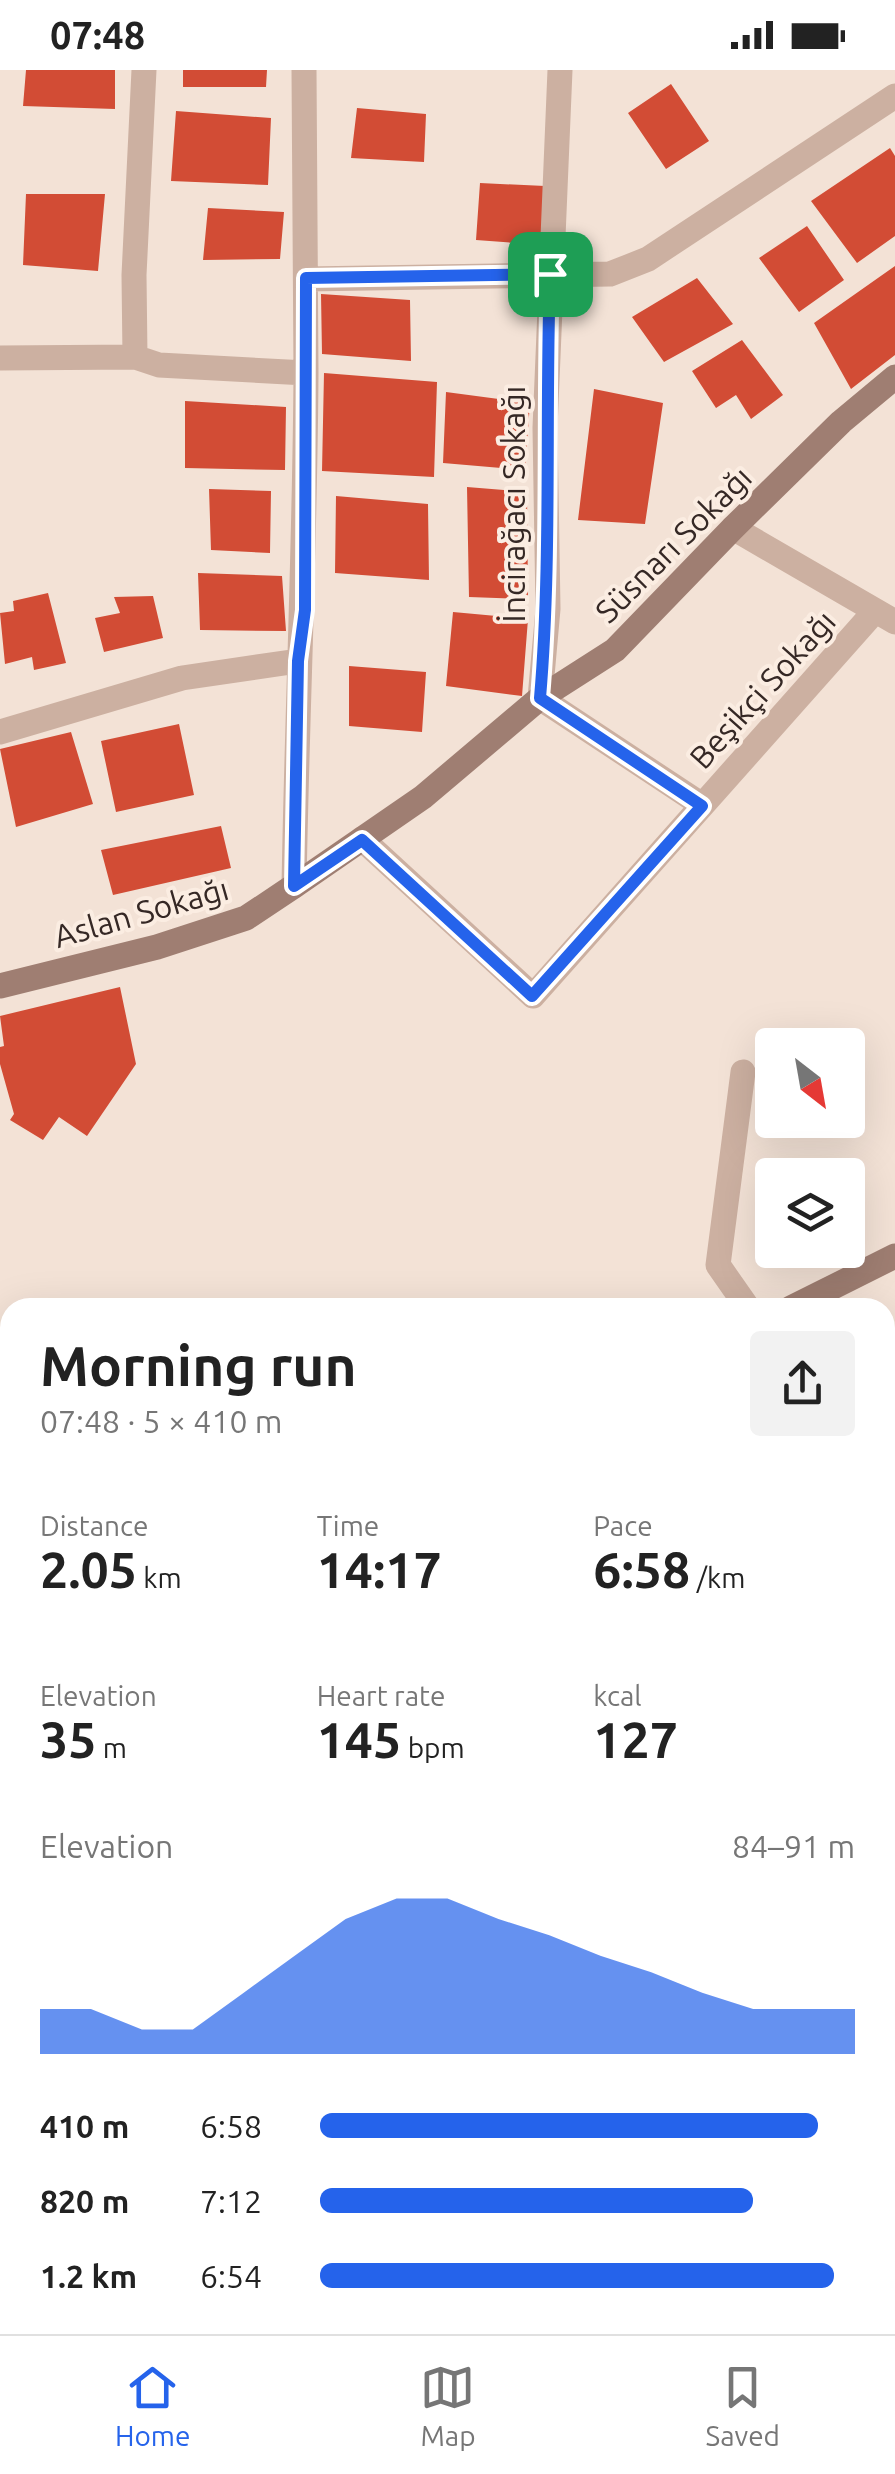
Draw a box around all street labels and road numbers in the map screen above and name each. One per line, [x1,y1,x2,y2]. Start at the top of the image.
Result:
street label: İncirağacı Sokağı [495,386,531,622]
street label: Süsnarı Sokağı [588,459,758,629]
street label: Beşikçi Sokağı [682,603,842,775]
street label: Aslan Sokağı [50,870,232,954]

